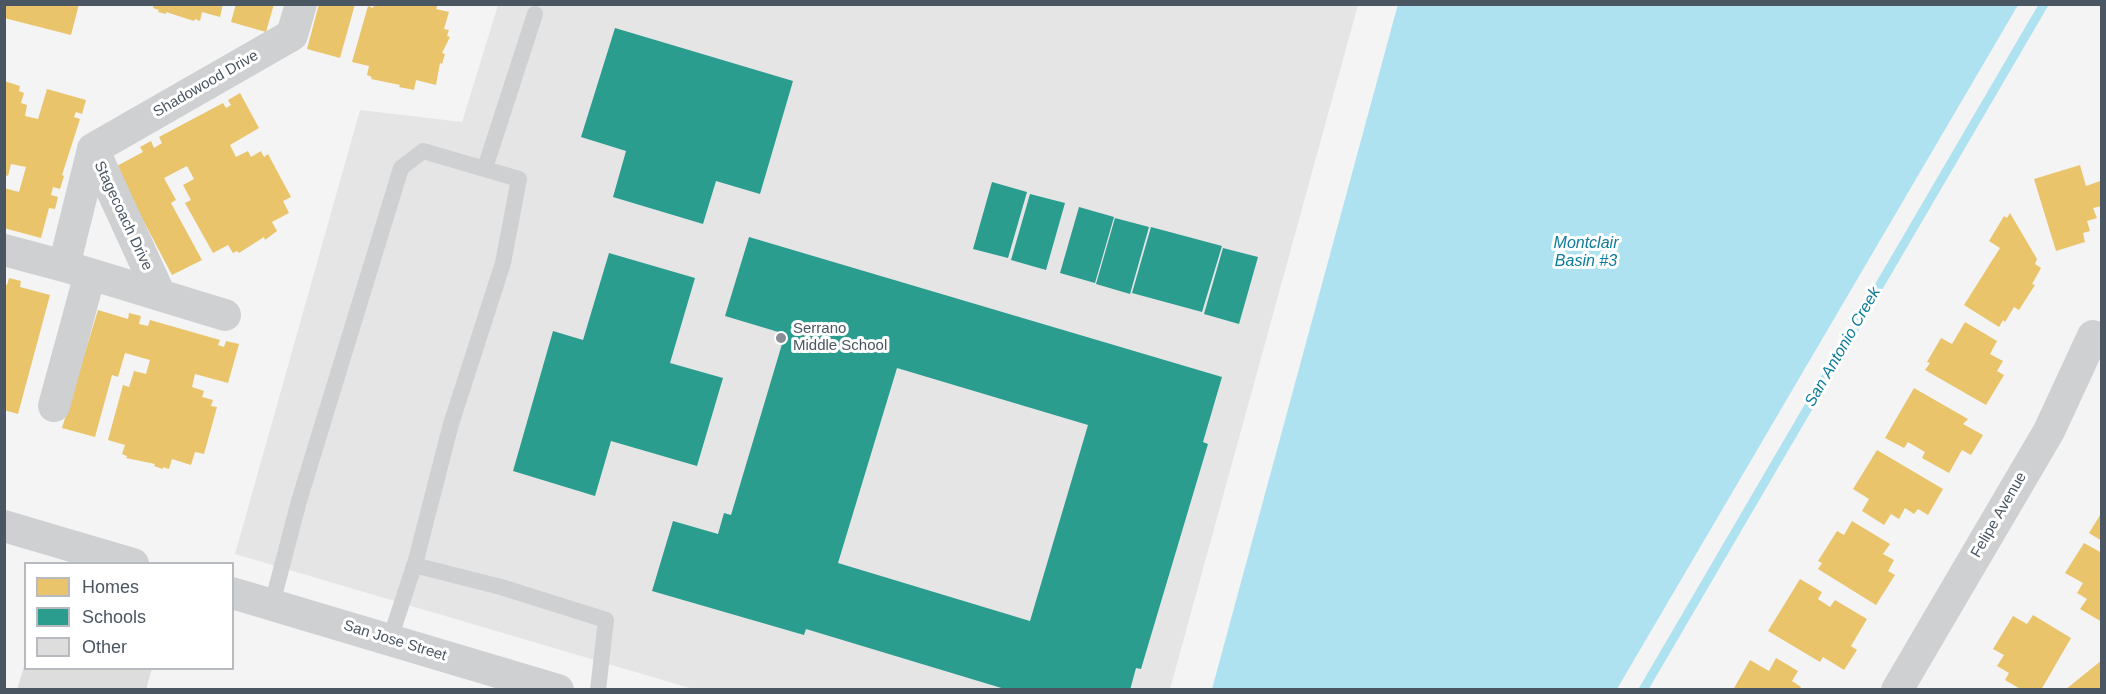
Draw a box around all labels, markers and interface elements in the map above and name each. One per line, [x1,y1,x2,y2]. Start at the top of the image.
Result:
street label: Shadowood Drive [150,47,262,121]
street label: Stagecoach Drive [90,159,156,273]
water label: Montclair Basin #3 [1554,234,1618,272]
water label: San Antonio Creek [1801,284,1885,410]
place label: Serrano Middle School [793,320,887,355]
marker: Serrano Middle School [774,331,788,345]
street label: Felipe Avenue [1967,469,2031,561]
legend [24,562,234,670]
text: Homes [82,577,139,597]
text: Schools [82,607,146,627]
street label: San Jose Street [341,617,449,665]
text: Other [82,637,127,657]

